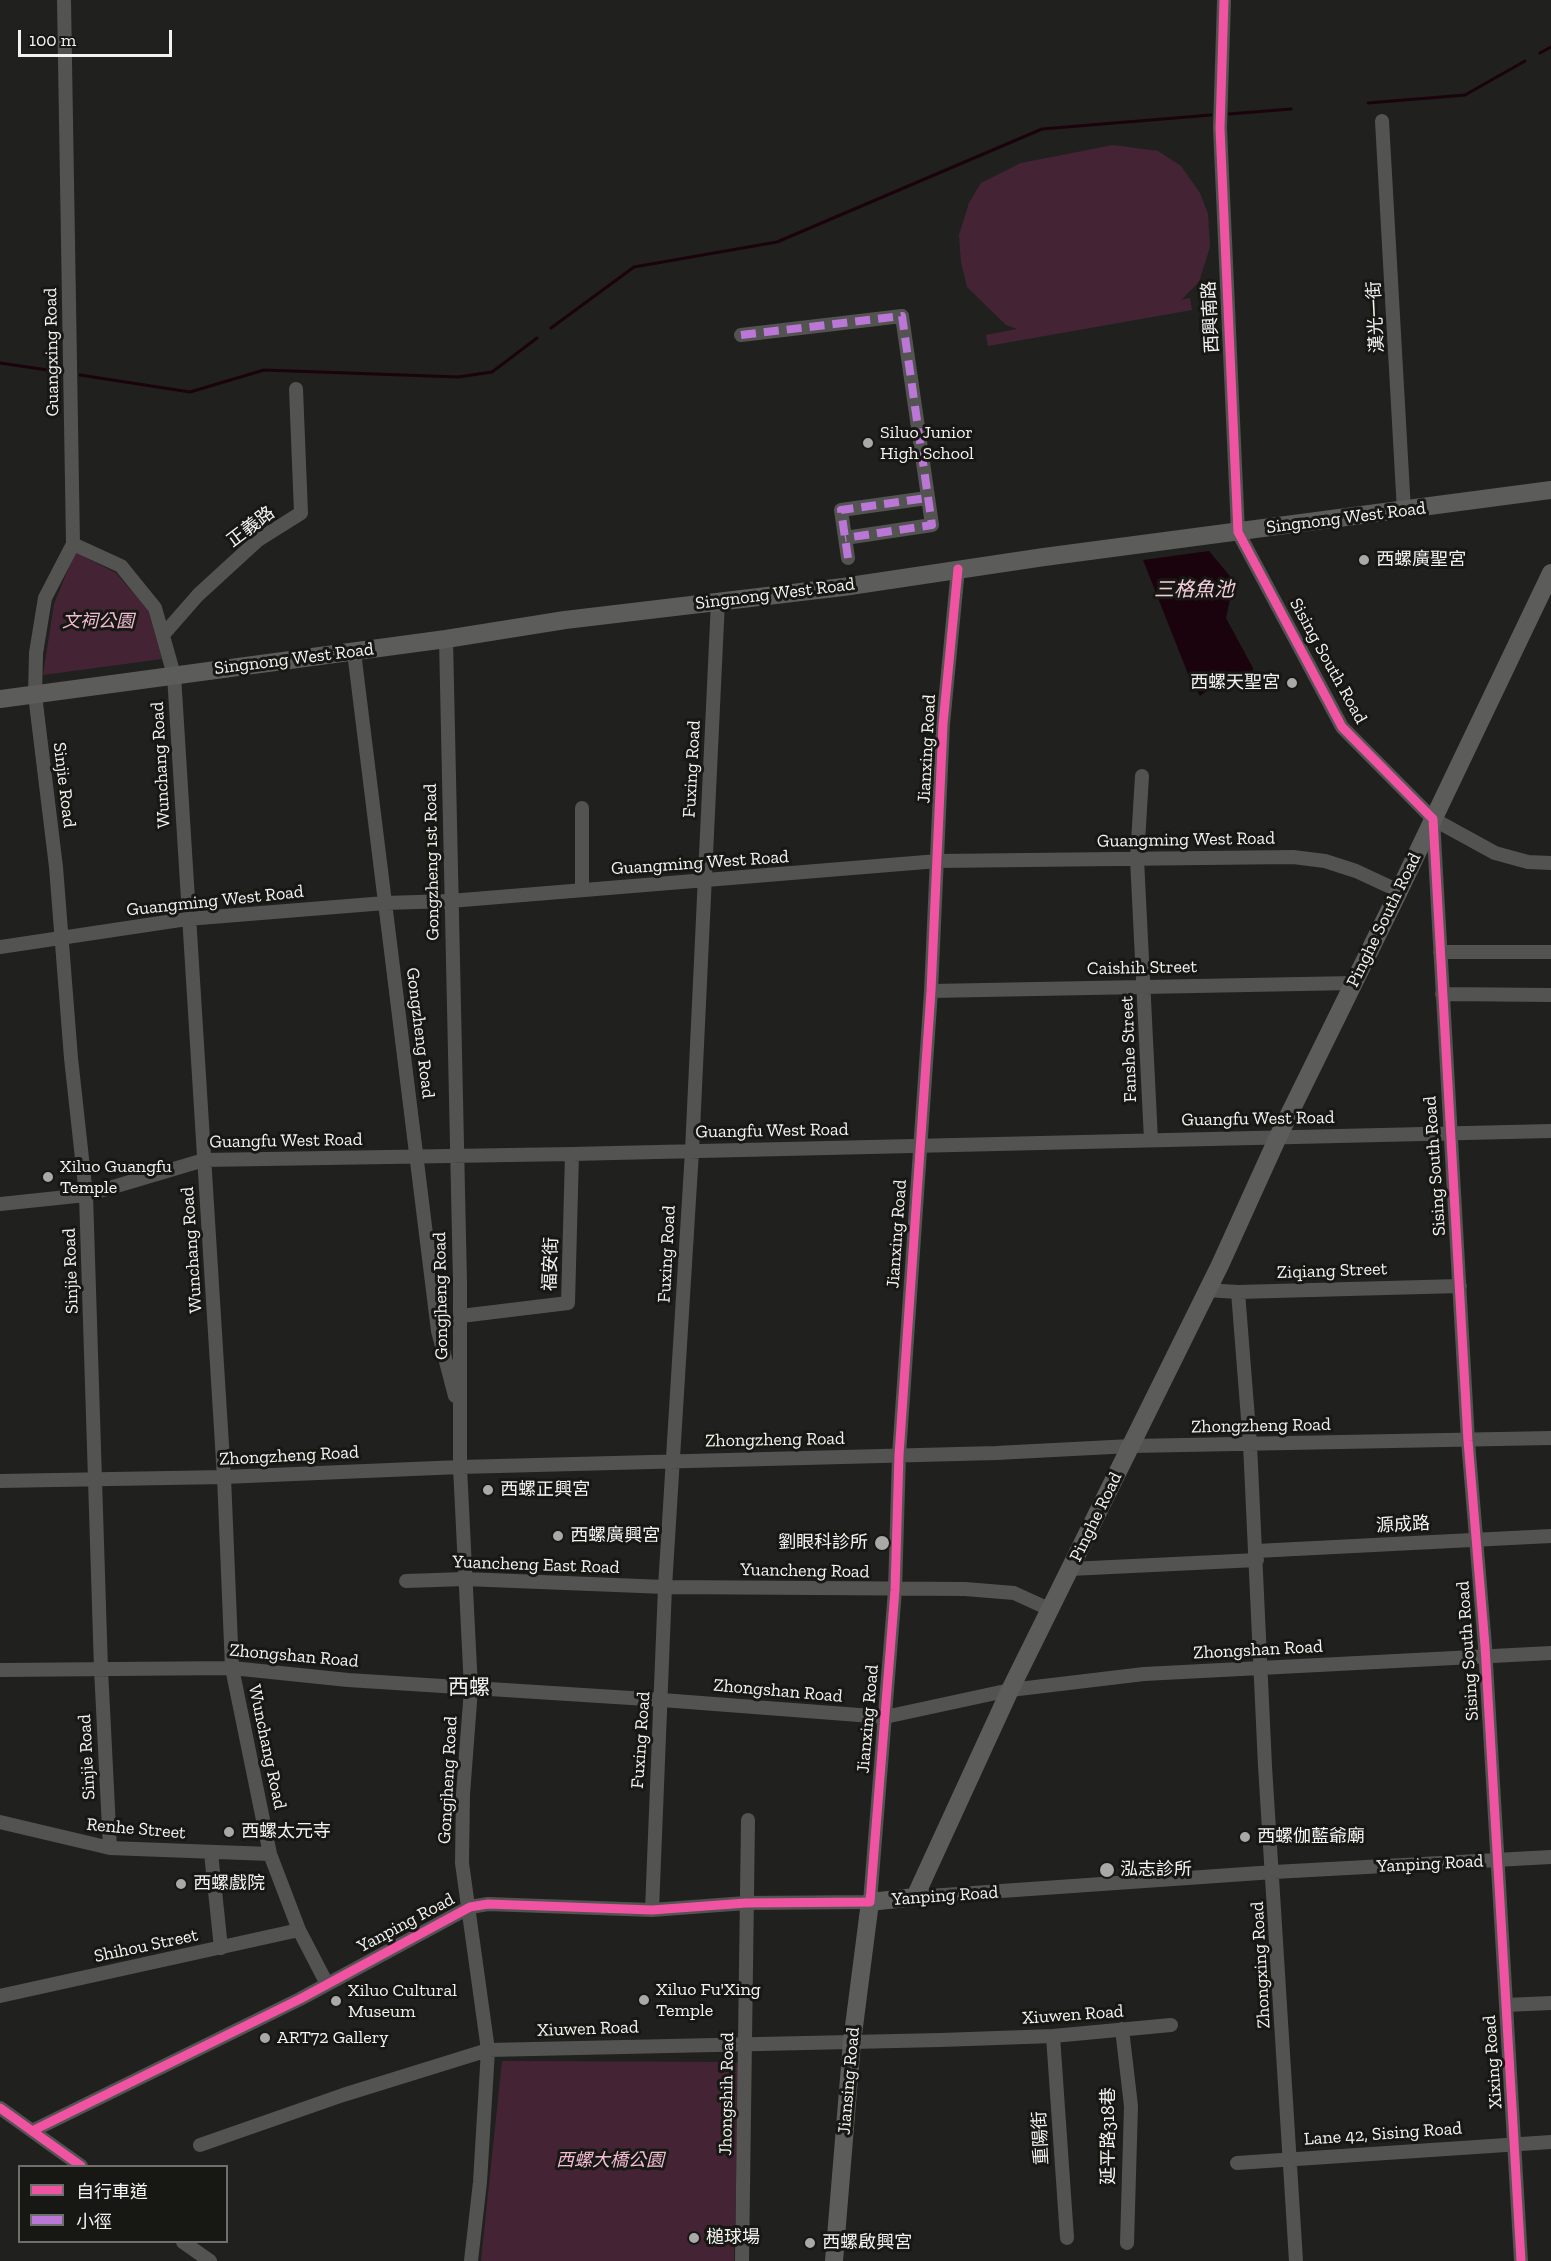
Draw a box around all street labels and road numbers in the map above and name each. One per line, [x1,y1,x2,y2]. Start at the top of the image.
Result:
street label: 西興南路 [1198,280,1224,354]
street label: 漢光一街 [1363,280,1389,354]
street label: Guangxing Road [40,287,64,417]
street label: Singnong West Road [1265,498,1427,538]
street label: 正義路 [223,502,279,552]
street label: Singnong West Road [694,574,856,614]
street label: Sising South Road [1285,594,1371,728]
street label: Singnong West Road [213,639,375,679]
street label: Jianxing Road [913,694,941,804]
street label: Wunchang Road [147,701,175,829]
street label: Fuxing Road [679,720,705,818]
street label: Sinjie Road [48,741,80,829]
street label: Gongzheng 1st Road [420,783,444,941]
street label: Guangming West Road [1097,828,1275,852]
street label: Guangming West Road [610,846,790,880]
street label: Pinghe South Road [1342,849,1426,991]
street label: Guangming West Road [125,881,305,921]
street label: Caishih Street [1087,956,1197,980]
street label: Gongzheng Road [401,966,439,1100]
street label: Fanshe Street [1116,995,1142,1103]
street label: Sising South Road [1419,1095,1451,1237]
street label: Guangfu West Road [1181,1107,1335,1131]
street label: Guangfu West Road [695,1119,849,1143]
street label: Guangfu West Road [209,1129,363,1153]
street label: Jianxing Road [882,1179,912,1289]
street label: Wunchang Road [177,1186,207,1314]
street label: Fuxing Road [654,1205,680,1303]
street label: Sinjie Road [59,1228,83,1314]
street label: Gongjheng Road [429,1232,453,1360]
street label: 福安街 [539,1237,563,1291]
street label: Ziqiang Street [1276,1258,1388,1284]
street label: Zhongzheng Road [1191,1414,1331,1438]
street label: Zhongzheng Road [705,1428,845,1452]
street label: Zhongzheng Road [219,1442,359,1470]
street label: Pinghe Road [1065,1469,1127,1565]
street label: 源成路 [1375,1513,1431,1537]
street label: Yuancheng East Road [452,1551,620,1579]
street label: Yuancheng Road [740,1559,870,1583]
street label: Sising South Road [1452,1580,1484,1722]
street label: Zhongshan Road [1193,1636,1323,1664]
street label: Zhongshan Road [228,1640,360,1672]
street label: Jianxing Road [852,1664,884,1774]
street label: Zhongshan Road [712,1675,844,1707]
street label: Wunchang Road [243,1683,291,1811]
street label: Fuxing Road [627,1691,655,1789]
street label: Sinjie Road [74,1714,100,1800]
street label: Gongjheng Road [434,1716,462,1844]
street label: Renhe Street [85,1814,187,1844]
street label: Yanping Road [1376,1850,1484,1878]
street label: Yanping Road [891,1882,999,1910]
street label: Yanping Road [354,1888,458,1958]
street label: Zhongxing Road [1247,1901,1275,2029]
street label: Shihou Street [92,1924,200,1968]
street label: Xiuwen Road [1022,2001,1124,2029]
street label: Xixing Road [1479,2015,1507,2109]
street label: Xiuwen Road [537,2016,639,2042]
street label: Jiansing Road [834,2026,864,2136]
street label: Jhongshih Road [715,2032,739,2156]
street label: 延平路318巷 [1098,2087,1120,2185]
street label: 重陽街 [1029,2110,1053,2166]
street label: Lane 42, Sising Road [1303,2118,1463,2150]

